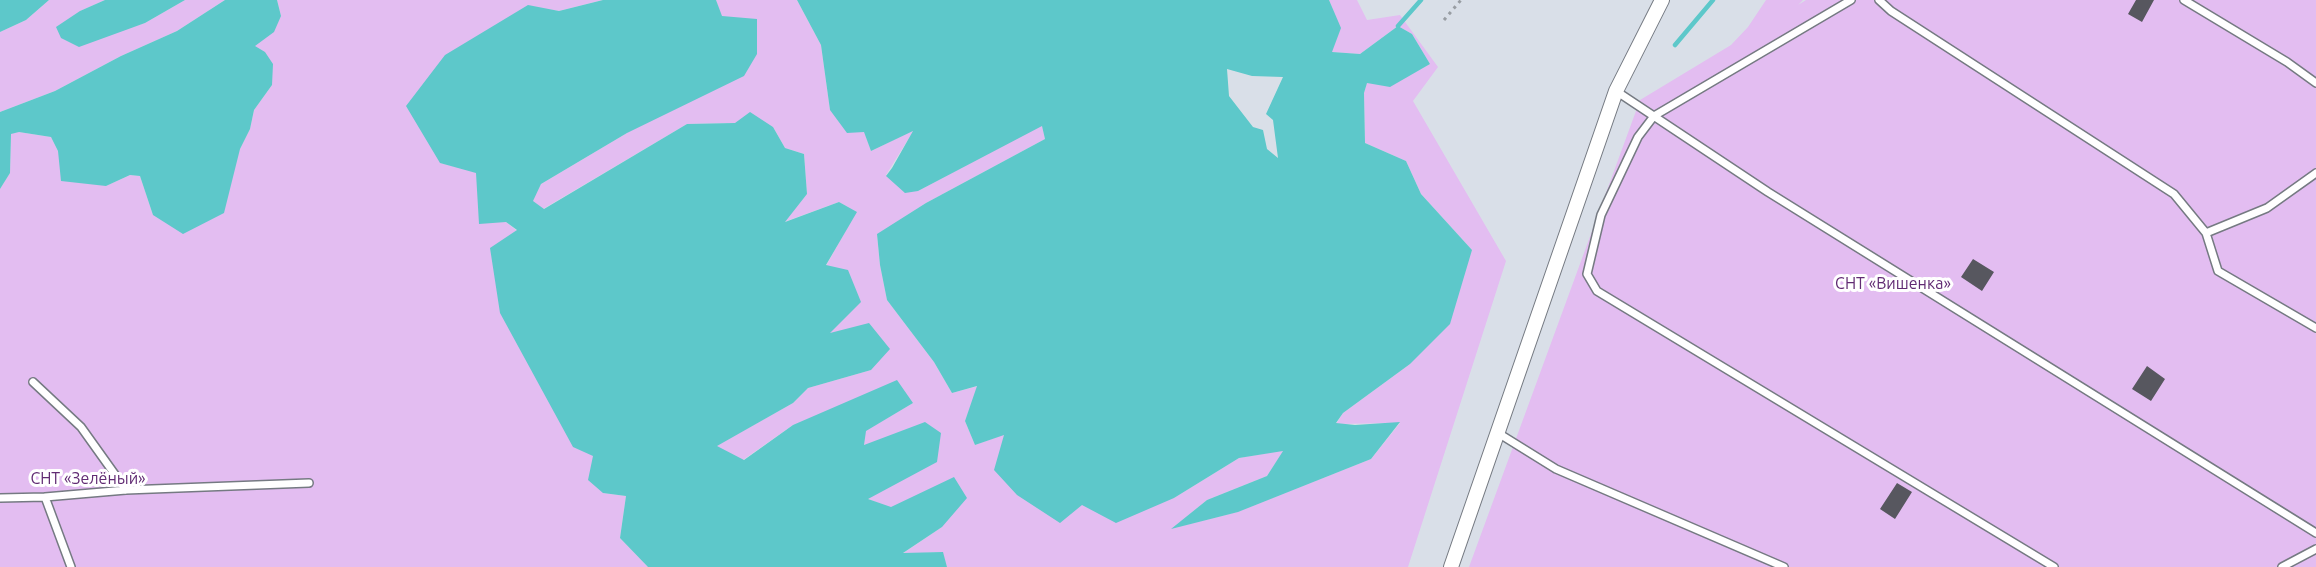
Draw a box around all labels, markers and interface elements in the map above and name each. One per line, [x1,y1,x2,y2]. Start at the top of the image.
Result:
park label: СНТ «Вишенка» [1835,274,1951,294]
park label: СНТ «Зелёный» [30,469,146,489]

